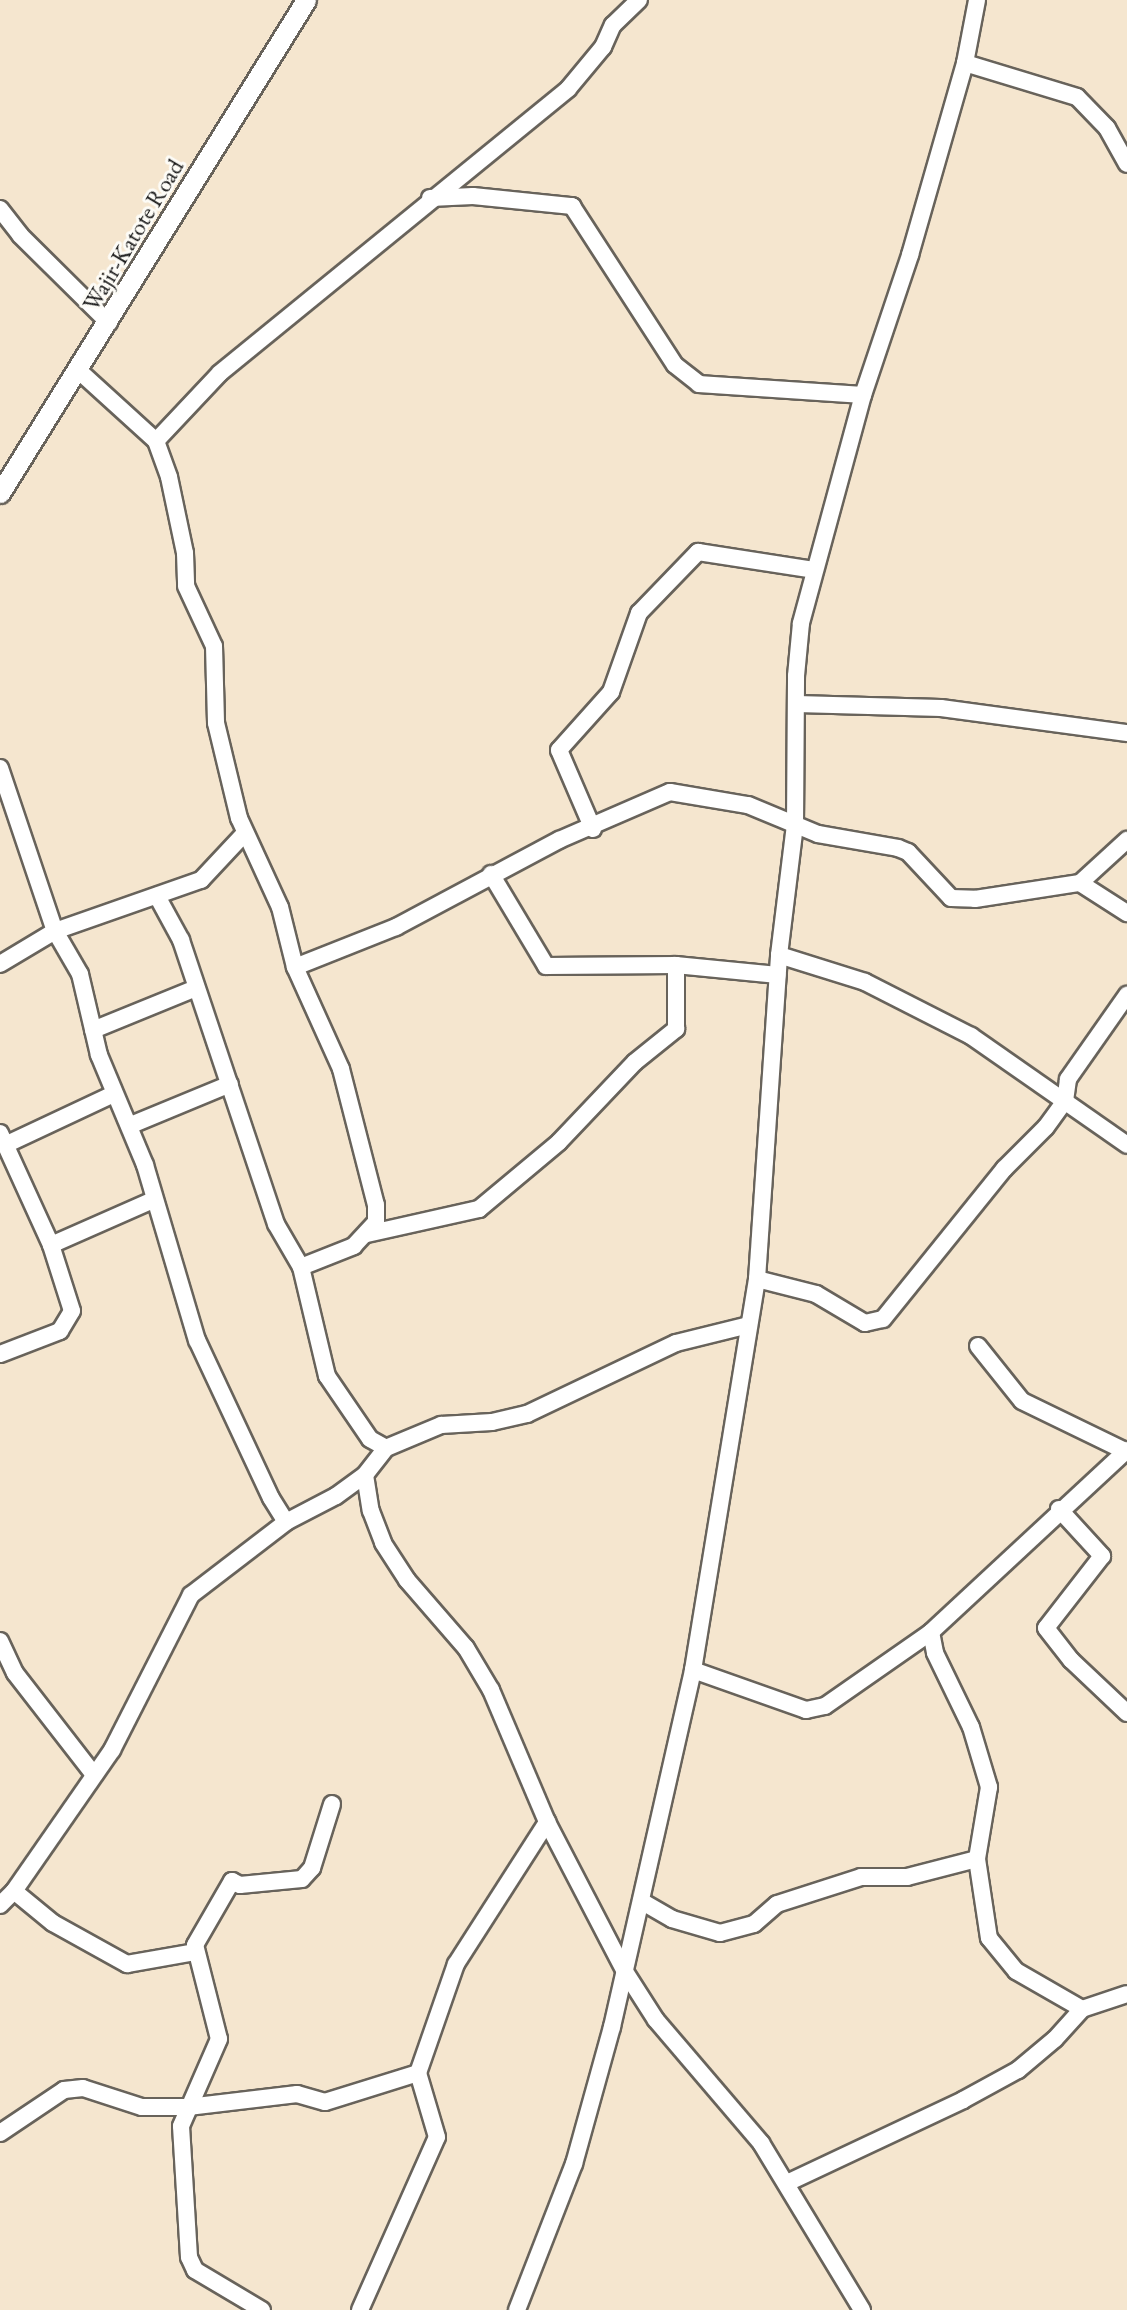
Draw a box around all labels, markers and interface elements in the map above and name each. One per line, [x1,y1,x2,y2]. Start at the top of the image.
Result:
street label: Wajir-Katote Road [76,154,190,316]

